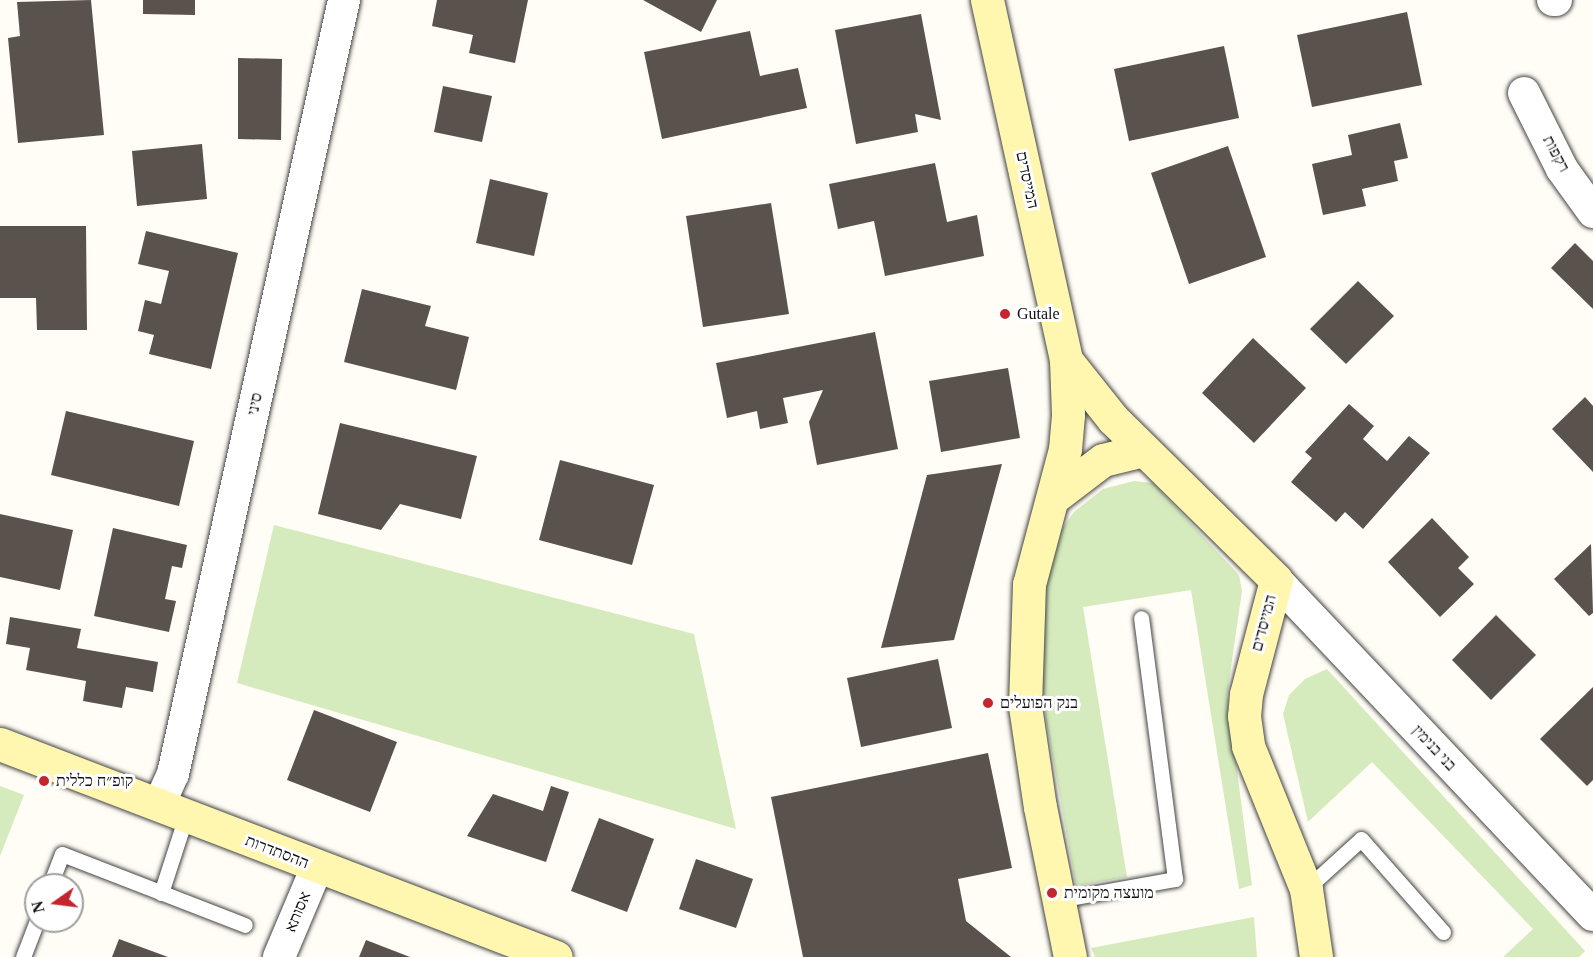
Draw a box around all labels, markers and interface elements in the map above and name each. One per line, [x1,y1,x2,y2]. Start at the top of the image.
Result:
street label: רקפות [1538,132,1574,176]
street label: המייסדים [1012,150,1042,210]
place label: Gutale [1017,304,1060,324]
marker: Gutale [998,307,1012,321]
street label: סיני [243,391,267,417]
street label: המייסדים [1247,592,1281,654]
place label: בנק הפועלים [1000,693,1078,713]
marker: בנק הפועלים [981,696,995,710]
street label: בני בנימין [1408,721,1460,775]
place label: קופ״ח כללית [56,771,133,791]
marker: קופ״ח כללית [37,774,51,788]
street label: ההסתדרות [242,831,312,873]
north arrow [24,873,84,933]
place label: מועצה מקומית [1064,883,1154,903]
marker: מועצה מקומית [1045,886,1059,900]
street label: אסותא [281,889,315,935]
text: N [28,899,48,915]

